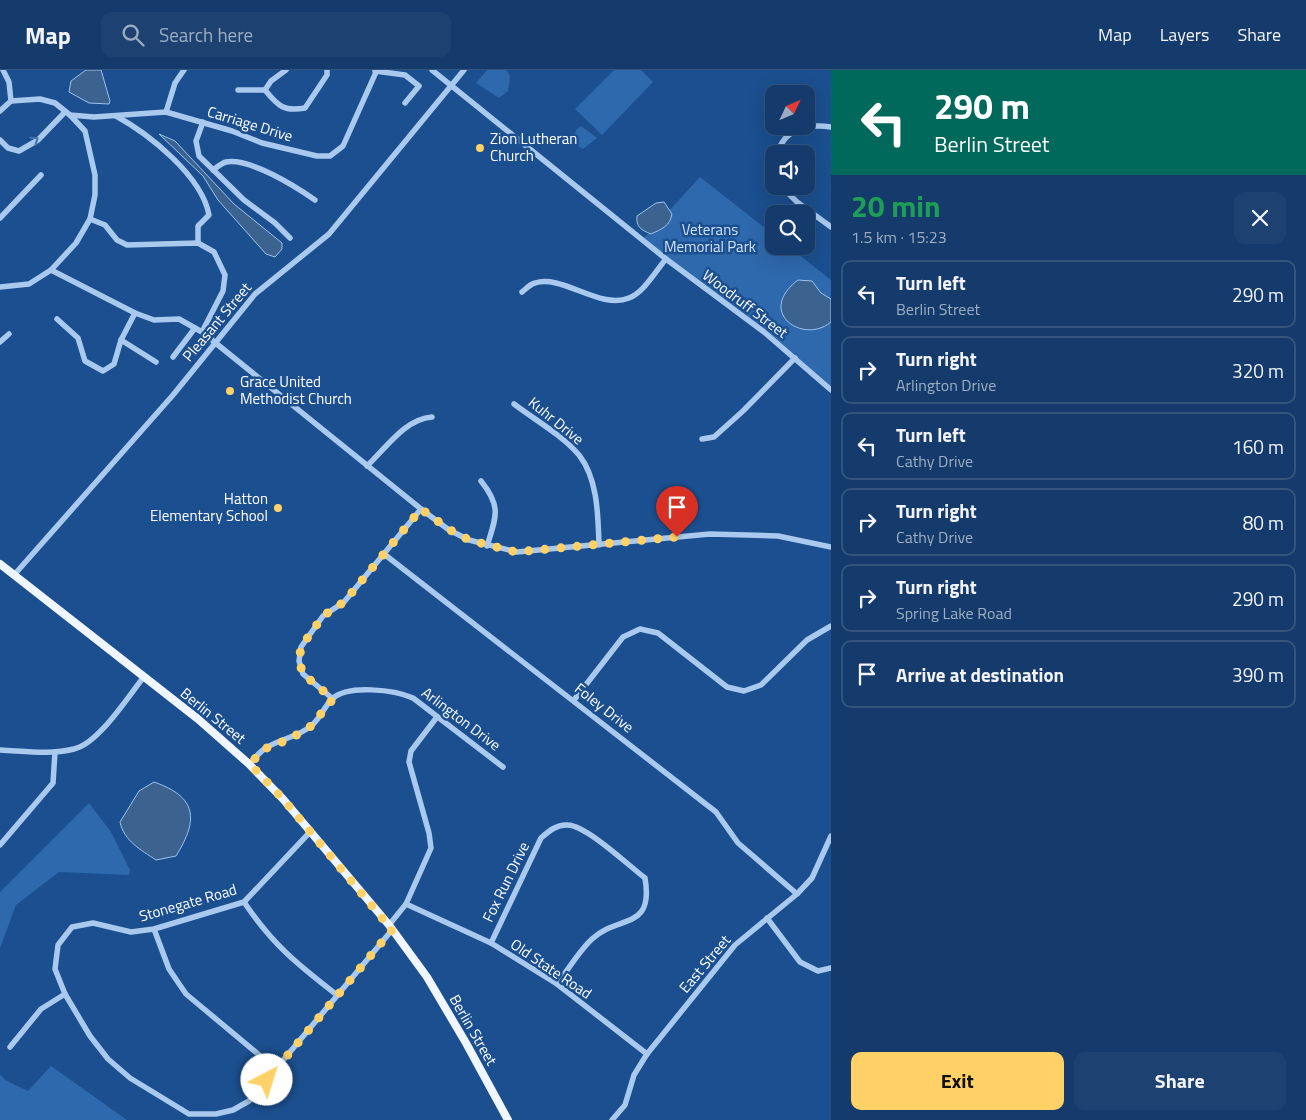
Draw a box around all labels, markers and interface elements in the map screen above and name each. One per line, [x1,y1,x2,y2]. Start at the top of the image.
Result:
search box [101,12,451,57]
text: Map [25,17,71,53]
text: Search here [159,20,253,49]
icon: search [119,21,147,49]
text: Map [1098,21,1132,48]
text: Layers [1160,21,1209,48]
text: Share [1237,21,1281,48]
text: 290 m [934,79,1030,133]
north arrow [765,85,815,135]
map controls [765,85,815,255]
icon: left [851,90,916,155]
street label: Carriage Drive [205,100,296,147]
place label: Zion Lutheran Church [490,127,577,167]
text: Berlin Street [934,127,1050,161]
one-way arrow [29,137,39,146]
marker: Zion Lutheran Church [474,142,486,154]
button: sound [765,145,815,195]
text: 20 min [851,183,941,229]
button: close [1234,192,1286,244]
button: search [765,205,815,255]
park label: Veterans Memorial Park [664,218,756,258]
text: 1.5 km · 15:23 [851,225,947,249]
street label: Woodruff Street [698,264,793,344]
text: Turn left [896,268,966,297]
street label: Pleasant Street [177,276,257,366]
icon: left [853,280,881,308]
text: 290 m [1232,280,1284,309]
text: Berlin Street [896,297,980,321]
text: Turn right [896,344,977,373]
icon: right [853,356,881,384]
text: 320 m [1232,356,1284,385]
place label: Grace United Methodist Church [240,370,352,410]
text: Arlington Drive [896,373,996,397]
marker: Grace United Methodist Church [224,385,236,397]
street label: Kuhr Drive [524,391,589,450]
text: Turn left [896,420,966,449]
icon: left [853,432,881,460]
text: 160 m [1232,432,1284,461]
text: Cathy Drive [896,449,973,473]
pin [656,486,698,537]
place label: Hatton Elementary School [150,487,268,527]
icon: arrive [663,493,691,521]
text: Turn right [896,496,977,525]
marker: Hatton Elementary School [272,502,284,514]
icon: right [853,508,881,536]
text: 80 m [1243,508,1284,537]
text: Cathy Drive [896,525,973,549]
text: Turn right [896,572,977,601]
icon: right [853,584,881,612]
text: 290 m [1232,584,1284,613]
text: Spring Lake Road [896,601,1012,625]
icon: arrive [853,660,881,688]
text: Arrive at destination [896,660,1064,689]
text: 390 m [1232,660,1284,689]
street label: Foley Drive [570,677,639,738]
street label: Arlington Drive [417,681,506,756]
street label: Berlin Street [175,682,252,750]
street label: Fox Run Drive [476,838,535,926]
street label: Stonegate Road [136,878,239,927]
street label: East Street [673,929,736,998]
street label: Old State Road [506,933,597,1004]
street label: Berlin Street [444,990,503,1070]
button: Exit [851,1052,1064,1110]
button: Share [1074,1052,1286,1110]
position arrow [240,1053,292,1105]

